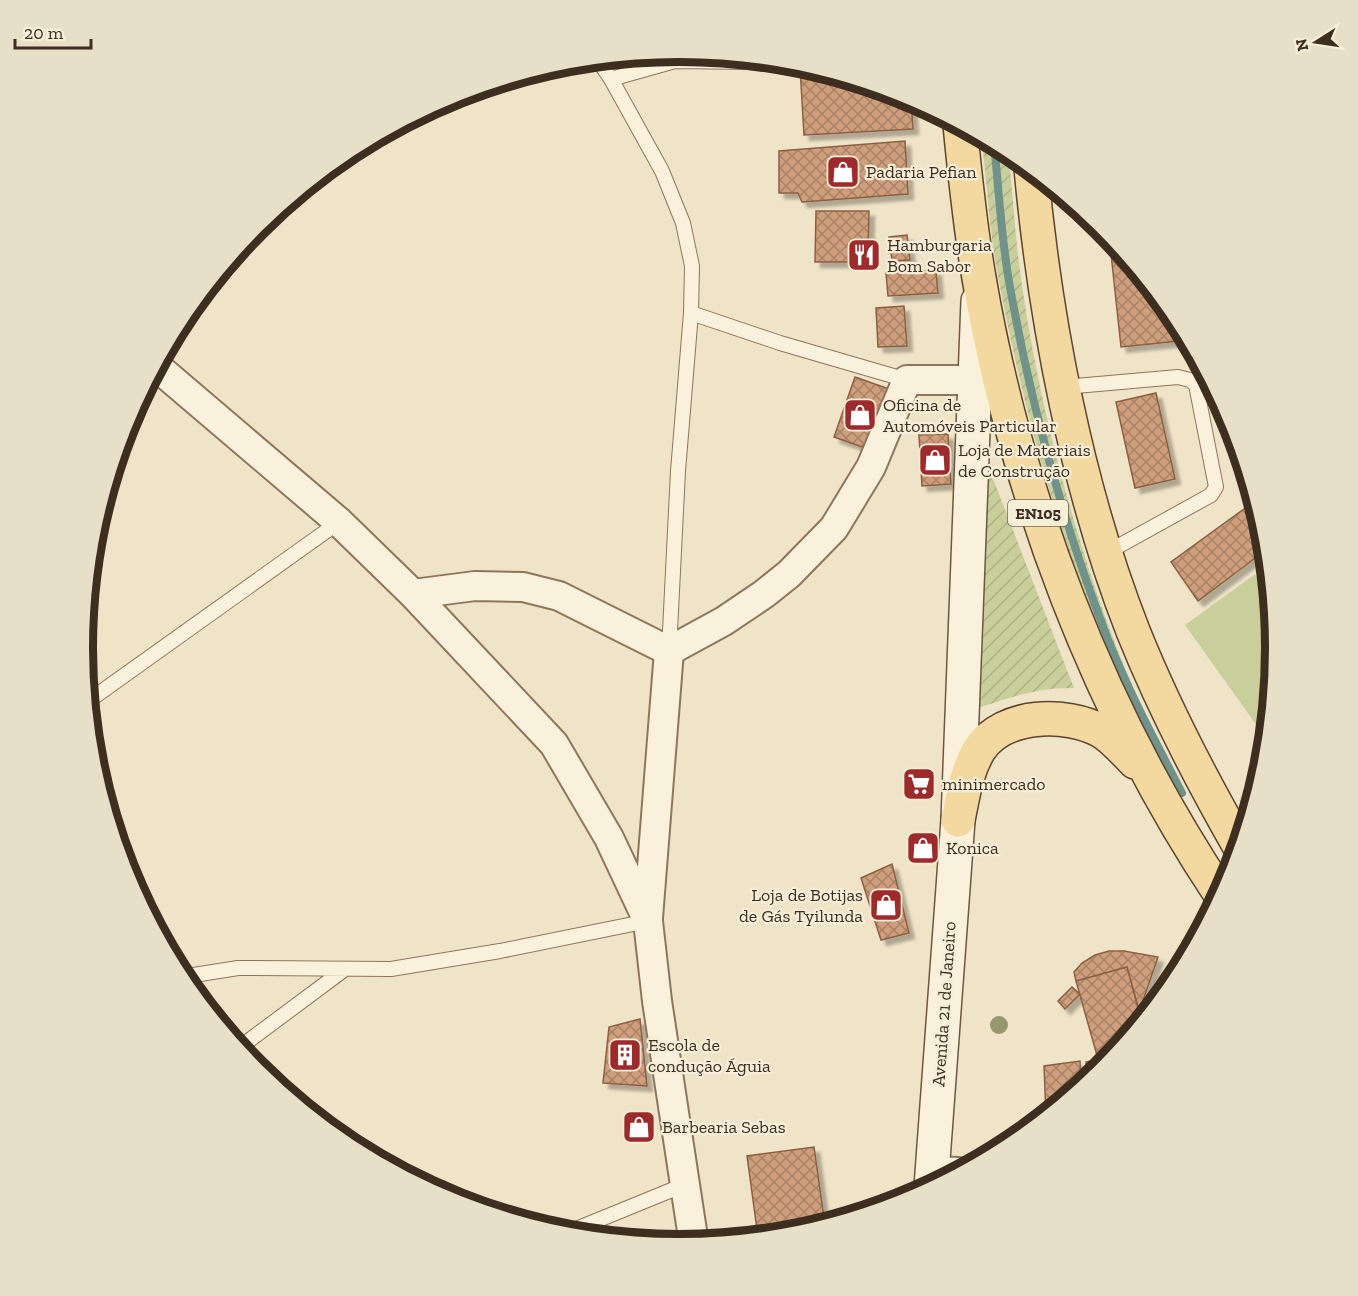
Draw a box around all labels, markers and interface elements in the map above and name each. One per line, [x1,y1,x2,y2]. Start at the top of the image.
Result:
scale bar [15,12,92,50]
north arrow [1286,12,1346,72]
text: 20 m [24,22,64,44]
text: N [1291,37,1312,53]
shop icon: Padaria Pefian [825,154,861,190]
place label: Padaria Pefian [866,161,977,183]
place label: Hamburgaria Bom Sabor [887,234,992,277]
restaurant icon: Hamburgaria Bom Sabor [846,237,882,273]
place label: Oficina de Automóveis Particular [883,394,1057,437]
shop icon: Oficina de Automóveis Particular [842,397,878,433]
place label: Loja de Materiais de Construção [958,439,1091,482]
shop icon: Loja de Materiais de Construção [917,442,953,478]
road number: EN105 [1008,500,1068,526]
supermarket icon: minimercado [901,766,937,802]
place label: minimercado [942,773,1046,795]
shop icon: Konica [905,830,941,866]
place label: Konica [946,837,999,859]
place label: Loja de Botijas de Gás Tyilunda [739,884,863,927]
shop icon: Loja de Botijas de Gás Tyilunda [868,887,904,923]
street label: Avenida 21 de Janeiro [927,921,961,1087]
place label: Escola de condução Águia [648,1034,771,1077]
building icon: Escola de condução Águia [607,1037,643,1073]
shop icon: Barbearia Sebas [621,1109,657,1145]
place label: Barbearia Sebas [662,1116,786,1138]

